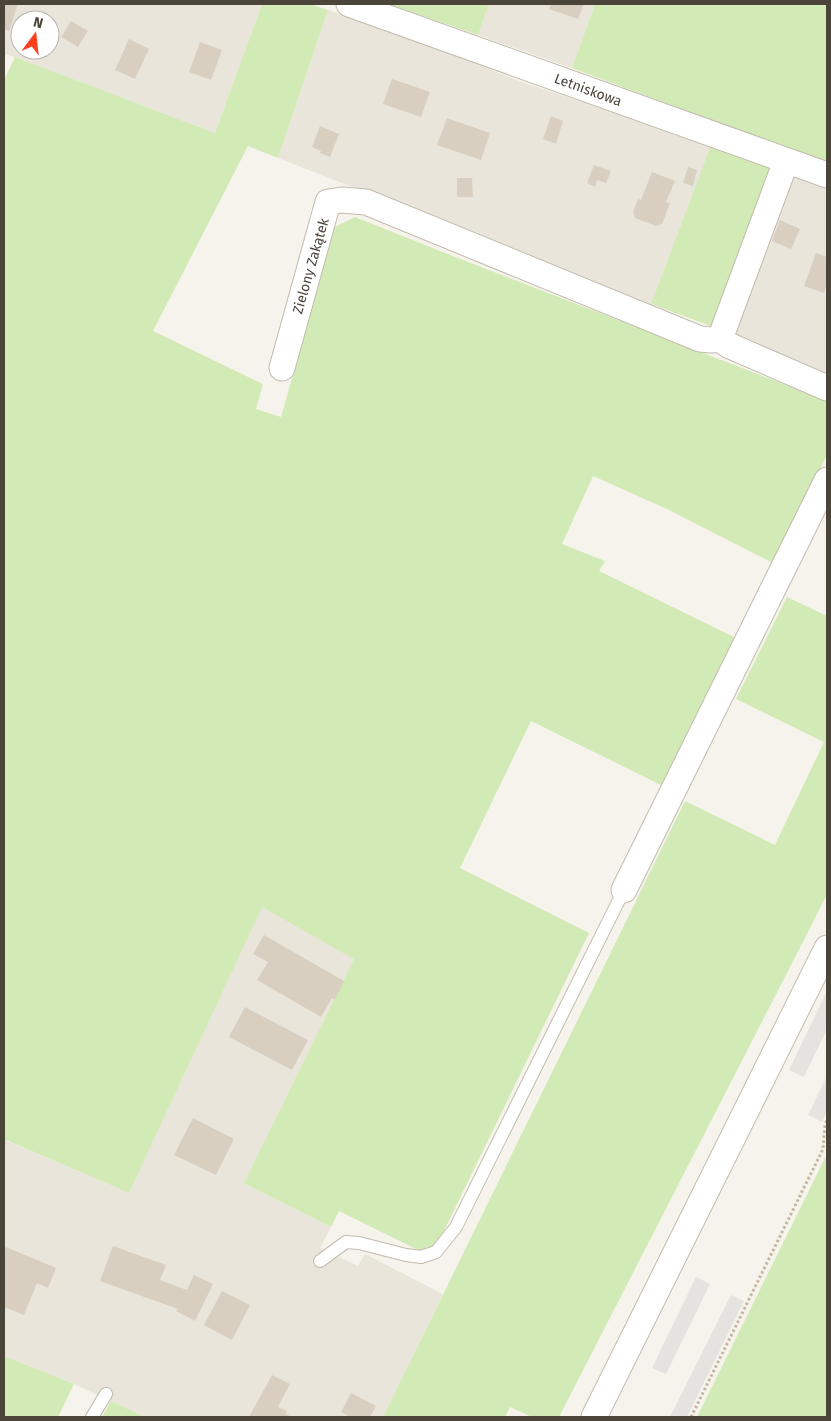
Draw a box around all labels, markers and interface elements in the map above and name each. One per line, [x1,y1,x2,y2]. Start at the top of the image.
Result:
north arrow [10,10,60,60]
text: N [32,14,45,32]
street label: Letniskowa [552,70,624,110]
street label: Zielony Zakątek [289,215,333,316]

